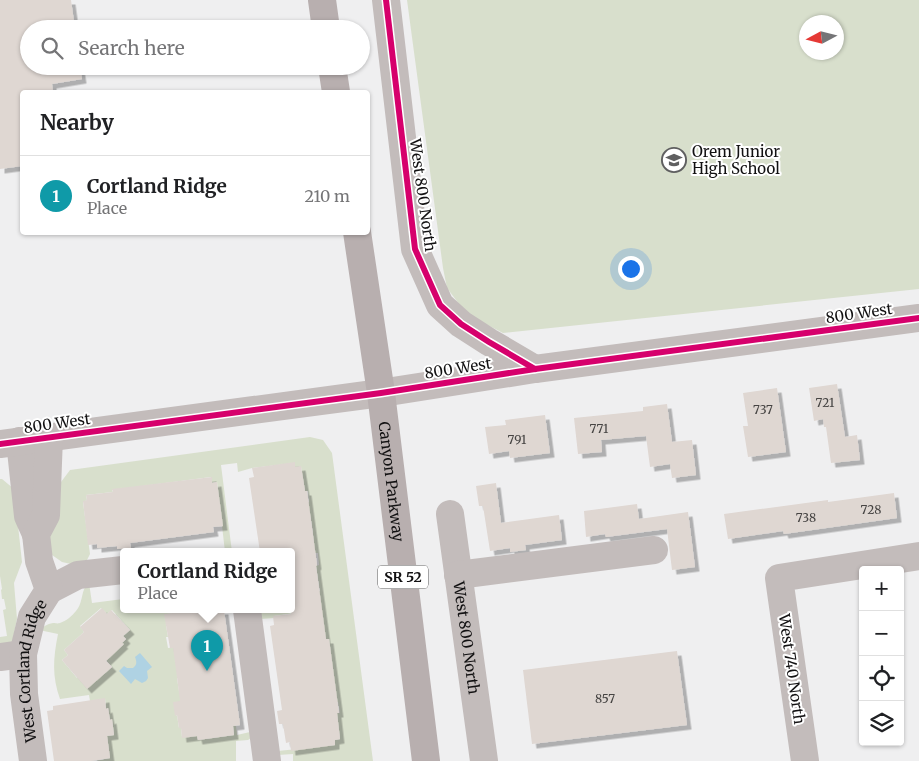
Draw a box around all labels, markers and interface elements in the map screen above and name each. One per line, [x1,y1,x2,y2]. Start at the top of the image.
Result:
north arrow [799,15,844,60]
search box [20,20,370,75]
icon: search [38,34,66,62]
text: Search here [78,36,185,60]
text: Nearby [40,109,114,136]
street label: West 800 North [406,136,440,253]
place label: Orem Junior High School [692,142,780,178]
school or university icon: Orem Junior High School [661,147,687,173]
text: Cortland Ridge [87,174,227,198]
text: 1 [52,186,60,206]
text: 210 m [305,186,350,206]
text: Place [87,198,127,218]
your location [618,256,644,282]
street label: 800 West [824,299,894,327]
street label: 800 West [423,353,493,383]
house number: 721 [816,395,835,410]
house number: 737 [753,402,773,417]
street label: 800 West [22,409,92,437]
street label: Canyon Parkway [375,420,409,543]
house number: 771 [590,421,609,436]
house number: 791 [508,432,527,447]
house number: 728 [861,502,881,517]
house number: 738 [796,510,816,525]
popup [120,548,295,613]
text: Cortland Ridge [138,559,277,583]
road number: SR 52 [378,566,428,588]
map controls [859,566,904,746]
button: + [859,566,904,611]
street label: West 800 North [450,579,484,695]
text: Place [138,583,178,603]
street label: West Cortland Ridge [13,595,51,745]
button: − [859,611,904,656]
street label: West 740 North [775,612,809,725]
pin: 1 [191,630,223,671]
button: locate [859,656,904,701]
house number: 857 [595,691,615,706]
button: layers [859,701,904,746]

